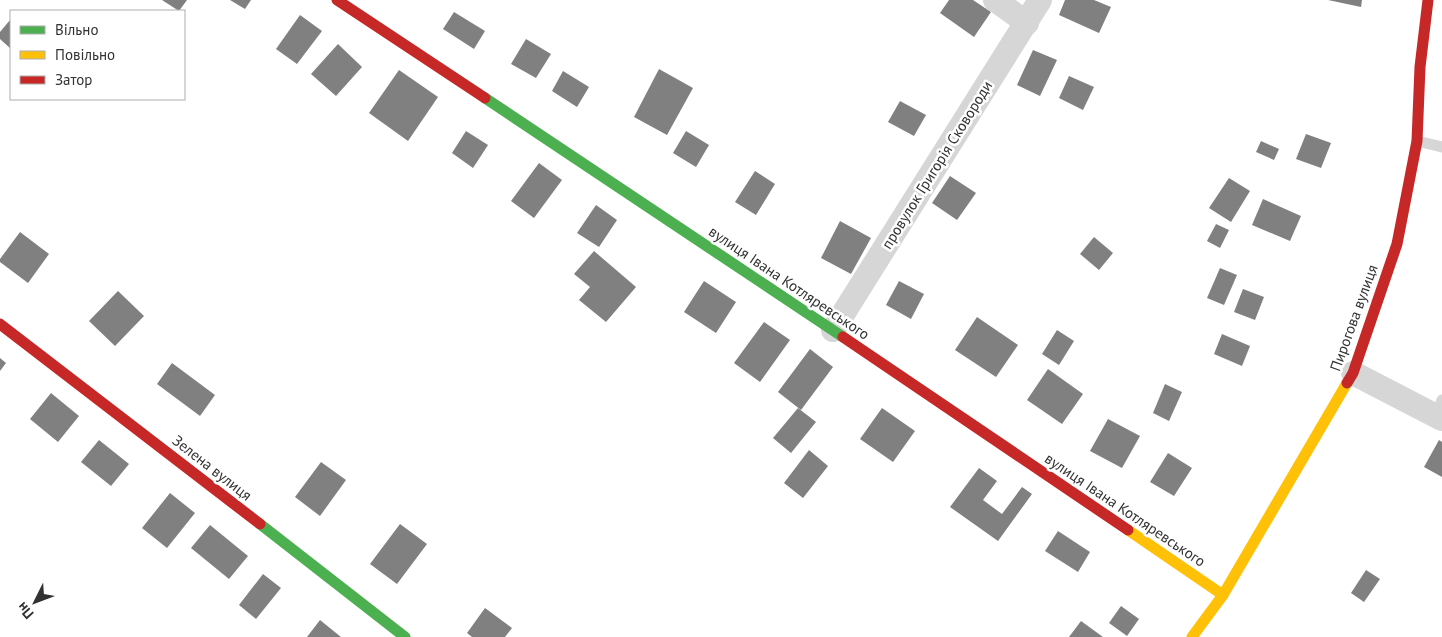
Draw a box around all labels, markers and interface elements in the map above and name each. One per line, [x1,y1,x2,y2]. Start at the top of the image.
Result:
legend [10,10,185,100]
text: Вільно [55,20,98,39]
text: Повільно [55,45,115,64]
text: Затор [55,70,92,89]
street label: провулок Григорія Сковороди [877,77,996,252]
street label: вулиця Івана Котляревського [705,222,873,344]
street label: Пирогова вулиця [1325,262,1382,374]
street label: Зелена вулиця [169,431,256,504]
street label: вулиця Івана Котляревського [1041,449,1209,571]
north arrow [10,577,60,627]
text: Пн [13,599,38,623]

